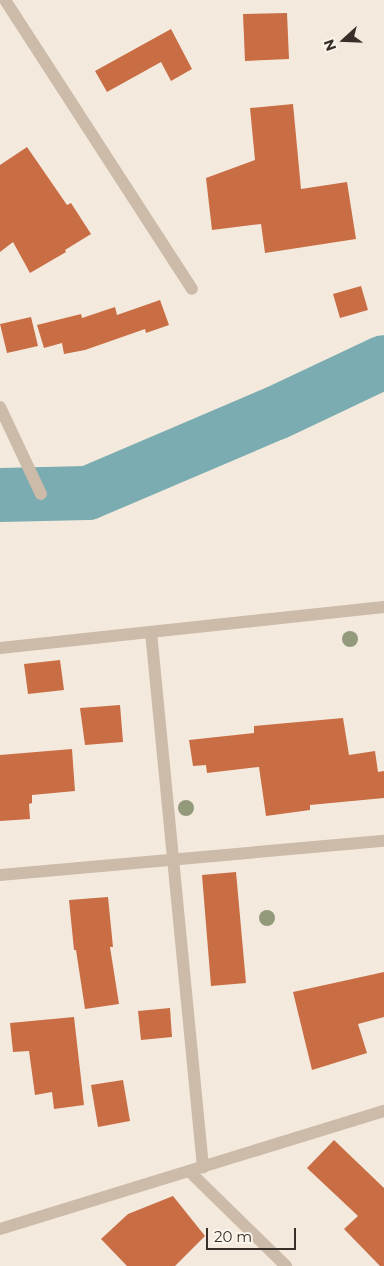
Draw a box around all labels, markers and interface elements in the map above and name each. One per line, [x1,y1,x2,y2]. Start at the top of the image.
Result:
north arrow [319,15,369,65]
text: N [320,37,340,54]
scale bar [209,1218,299,1250]
text: 20 m [214,1227,252,1246]

